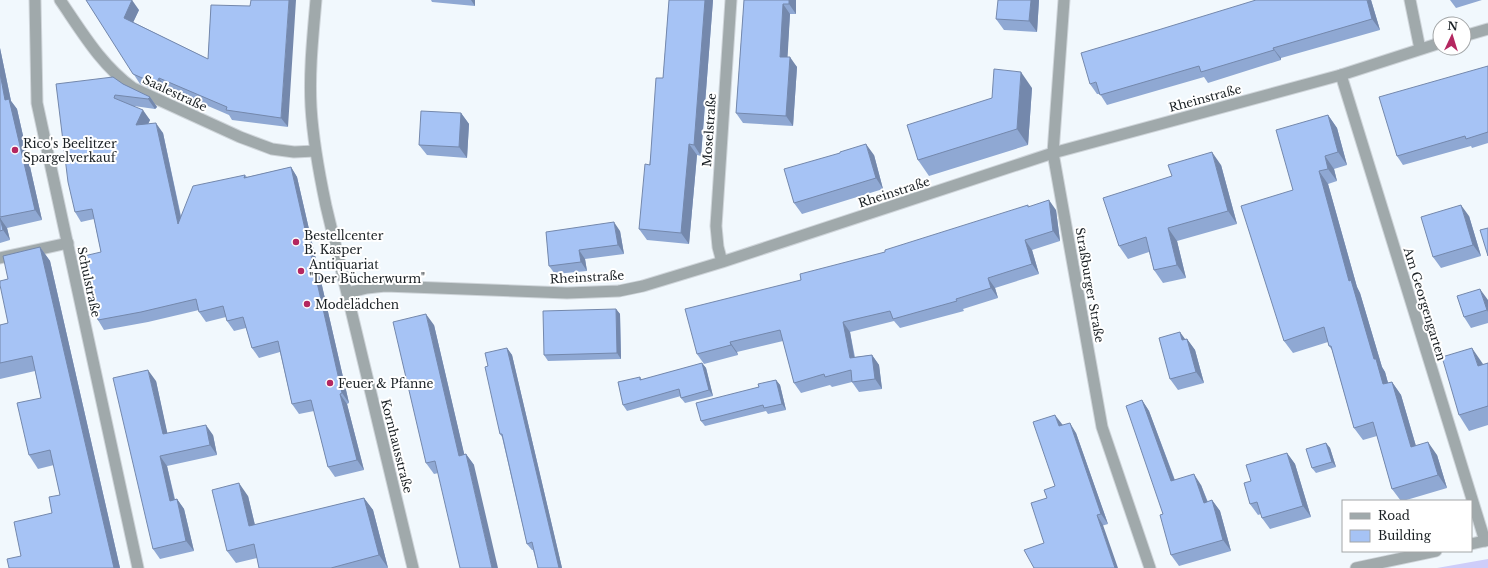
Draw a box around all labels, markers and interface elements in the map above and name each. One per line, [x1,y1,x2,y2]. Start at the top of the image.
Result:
north arrow [1432,16,1472,56]
text: N [1447,19,1459,33]
street label: Saalestraße [140,72,210,114]
street label: Rheinstraße [1167,81,1243,115]
street label: Moselstraße [699,92,719,168]
place label: Rico's Beelitzer Spargelverkauf [23,136,118,165]
marker: Rico's Beelitzer Spargelverkauf [10,145,20,155]
street label: Rheinstraße [856,173,932,211]
street label: Straßburger Straße [1072,226,1108,344]
place label: Bestellcenter B. Kasper [304,228,384,257]
marker: Bestellcenter B. Kasper [291,237,301,247]
street label: Am Georgengarten [1400,244,1449,363]
street label: Schulstraße [74,245,104,319]
place label: Antiquariat "Der Bücherwurm" [308,257,425,286]
marker: Antiquariat "Der Bücherwurm" [296,266,306,276]
street label: Rheinstraße [549,268,625,286]
place label: Modelädchen [315,297,399,312]
marker: Modelädchen [302,299,312,309]
place label: Feuer & Pfanne [338,376,434,391]
marker: Feuer & Pfanne [325,378,335,388]
street label: Kornhausstraße [378,397,416,495]
legend [1342,500,1472,552]
text: Road [1378,508,1410,523]
text: Building [1378,528,1432,543]

